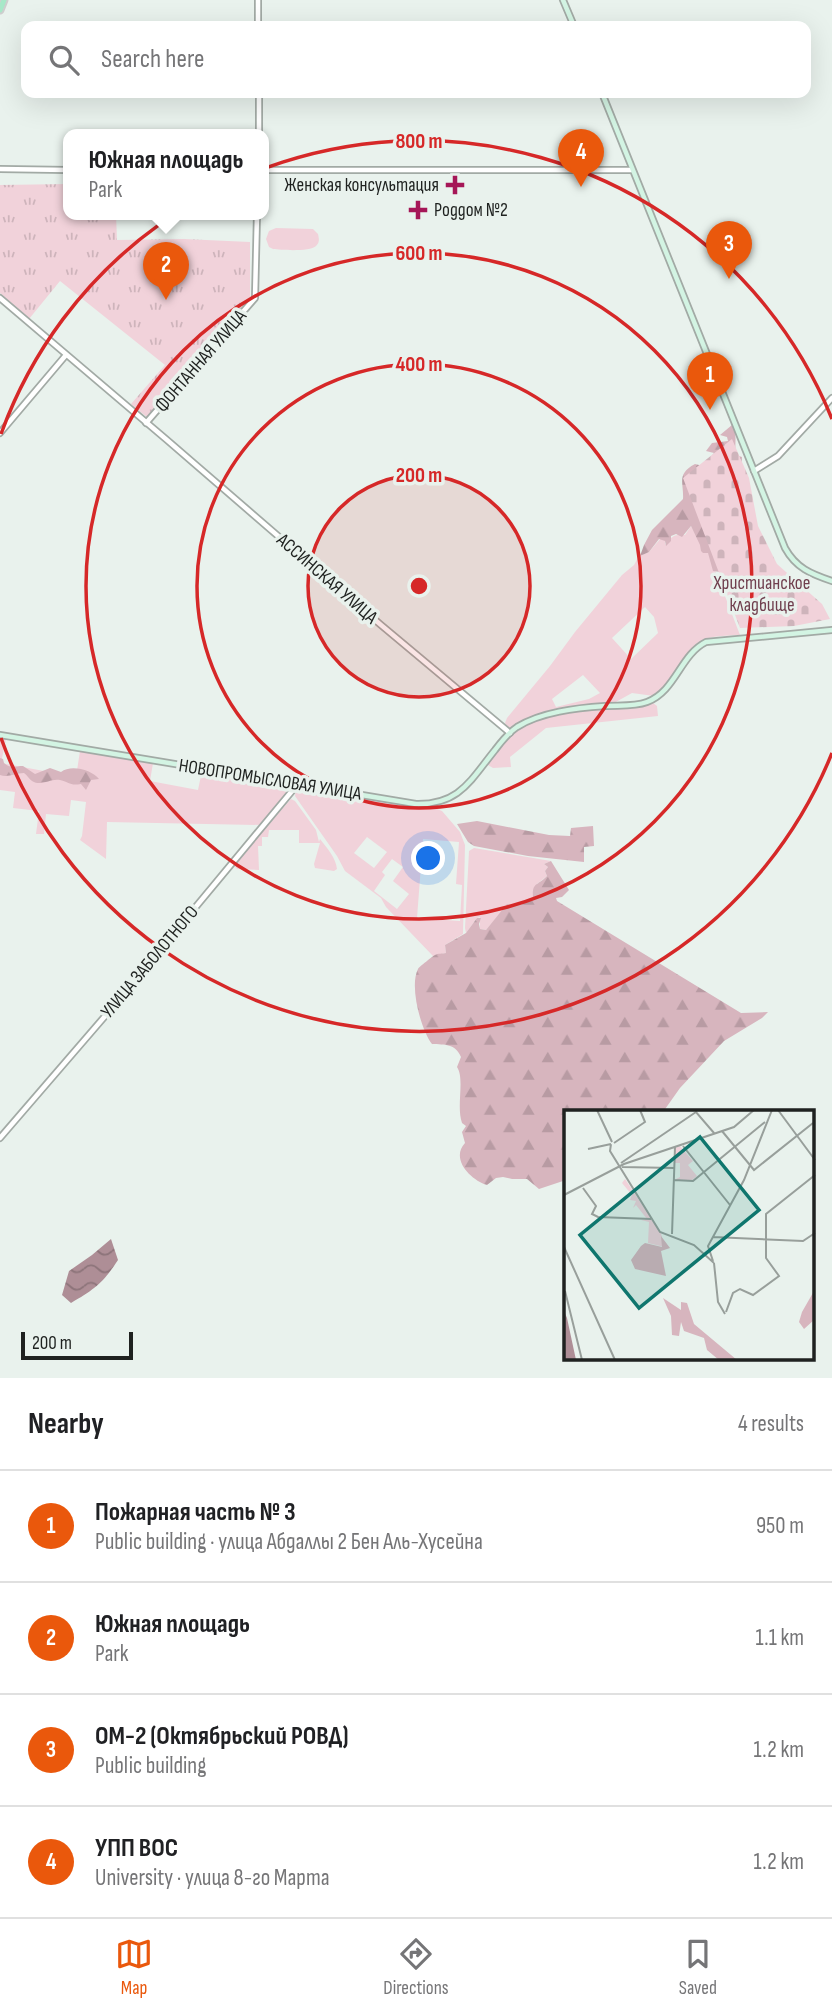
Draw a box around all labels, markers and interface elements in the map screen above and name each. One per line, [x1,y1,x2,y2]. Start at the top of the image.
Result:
search box [21,21,811,98]
icon: search [45,41,83,79]
text: Search here [101,44,204,75]
popup [63,129,269,220]
text: 800 m [395,129,443,154]
pin: 4 [558,129,604,187]
text: Южная площадь [89,145,243,176]
place label: Женская консультация [284,174,439,197]
marker: Женская консультация [445,175,465,195]
text: Park [89,176,122,204]
place label: Роддом №2 [434,199,508,222]
marker: Роддом №2 [408,200,428,220]
pin: 3 [706,221,752,279]
text: 600 m [395,241,443,266]
pin: 2 [143,242,189,300]
street label: ФОНТАННАЯ УЛИЦА [150,304,252,417]
text: 400 m [396,352,442,377]
pin: 1 [687,352,733,410]
text: 200 m [396,463,442,488]
street label: АССИНСКАЯ УЛИЦА [271,528,383,630]
park label: Христианское кладбище [713,572,810,617]
centre of rings [407,574,431,598]
street label: НОВОПРОМЫСЛОВАЯ УЛИЦА [177,754,364,806]
your location [411,841,445,875]
street label: УЛИЦА ЗАБОЛОТНОГО [96,901,204,1023]
inset map [564,1110,814,1360]
scale bar [21,1329,133,1361]
text: 200 m [32,1332,72,1355]
text: Nearby [28,1406,104,1442]
text: 4 results [738,1410,804,1438]
text: Пожарная часть № 3 [95,1497,296,1528]
text: 1 [46,1512,56,1540]
text: 950 m [756,1512,804,1540]
text: Public building · улица Абдаллы 2 Бен Аль-Хусейна [95,1528,483,1556]
text: Южная площадь [95,1609,250,1640]
text: 2 [46,1624,56,1652]
text: 1.1 km [755,1624,804,1652]
text: Park [95,1640,129,1668]
text: ОМ-2 (Октябрьский РОВД) [95,1721,349,1752]
text: 3 [46,1736,56,1764]
text: 1.2 km [754,1736,804,1764]
text: Public building [95,1752,206,1780]
text: УПП ВОС [95,1833,178,1864]
text: 4 [46,1848,56,1876]
text: 1.2 km [754,1848,804,1876]
text: University · улица 8-го Марта [95,1864,330,1892]
tab: Map [115,1935,153,2000]
tab: Directions [383,1935,449,2000]
tab: Saved [679,1935,717,2000]

